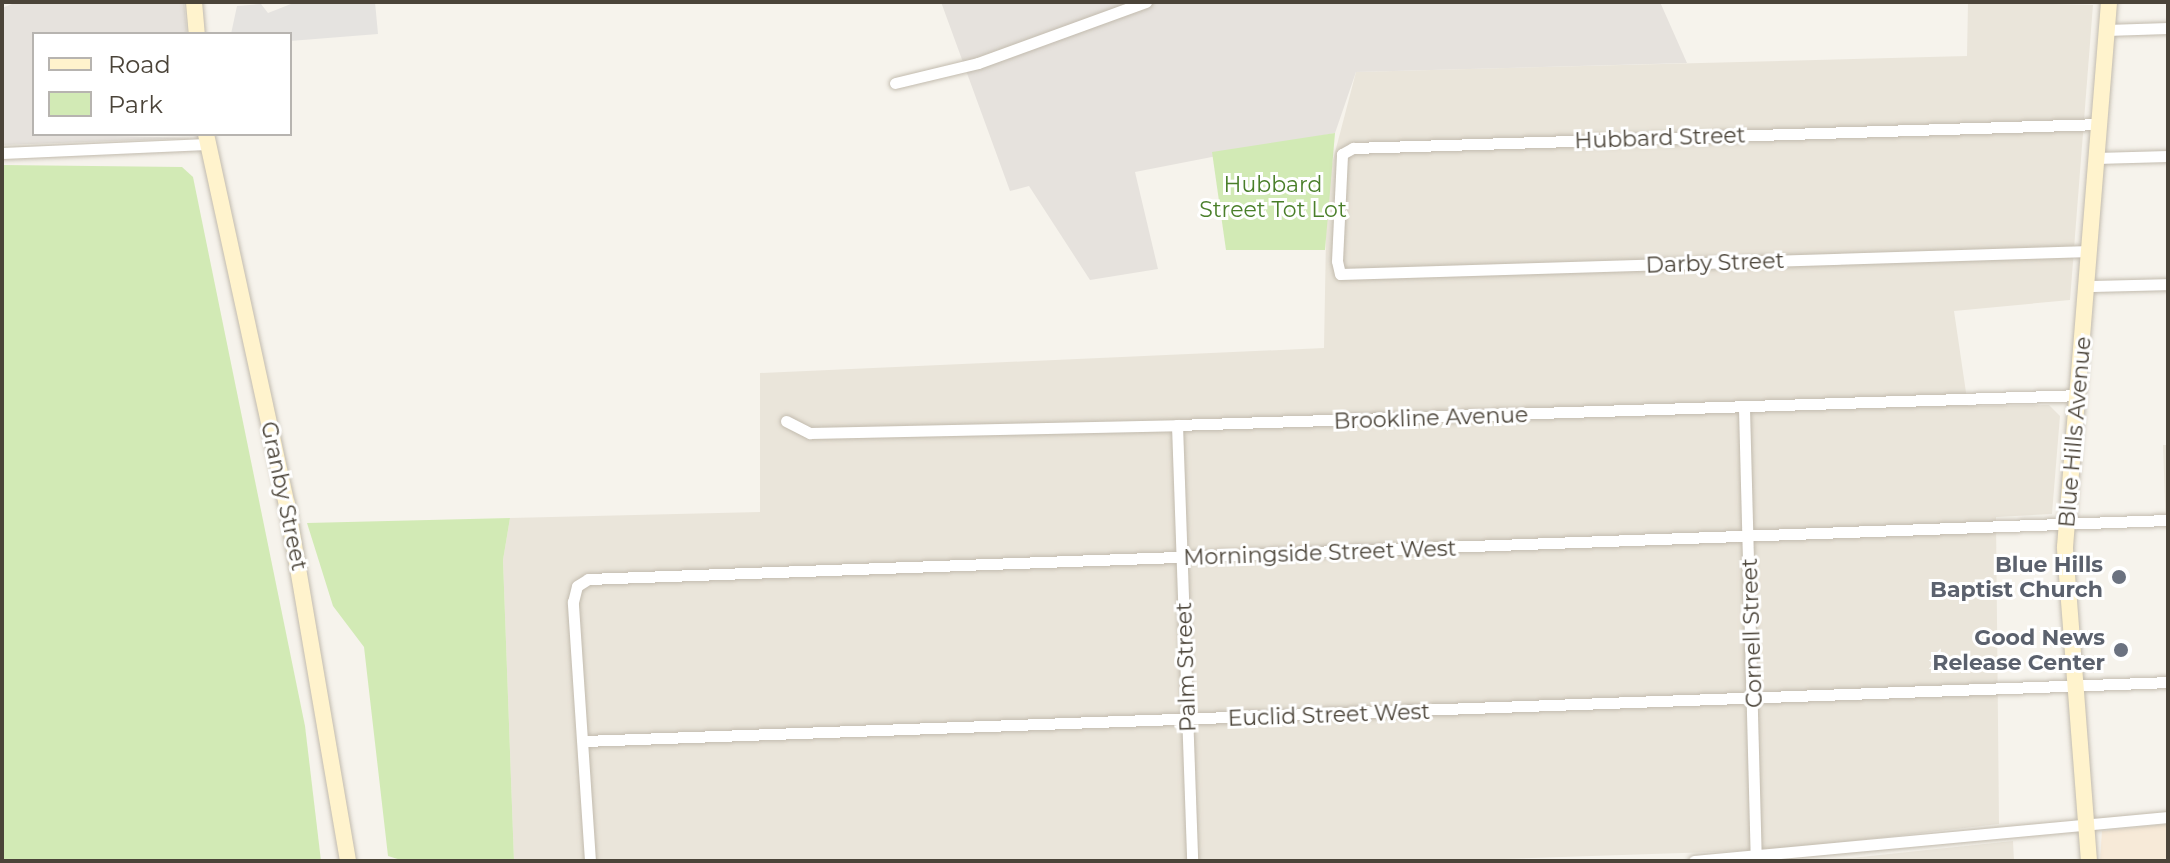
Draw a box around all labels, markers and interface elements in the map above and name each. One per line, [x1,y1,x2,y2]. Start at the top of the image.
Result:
legend [32,32,292,136]
text: Road [108,50,171,79]
text: Park [108,90,163,119]
street label: Hubbard Street [1574,122,1746,154]
park label: Hubbard Street Tot Lot [1199,171,1347,222]
street label: Darby Street [1645,247,1785,279]
street label: Blue Hills Avenue [2054,335,2096,529]
street label: Brookline Avenue [1333,401,1529,435]
street label: Granby Street [255,419,313,573]
street label: Morningside Street West [1183,535,1457,571]
place label: Blue Hills Baptist Church [1930,551,2103,602]
street label: Cornell Street [1736,558,1768,708]
marker: Blue Hills Baptist Church [2110,568,2128,586]
street label: Palm Street [1171,602,1201,732]
place label: Good News Release Center [1932,624,2105,676]
marker: Good News Release Center [2112,641,2130,659]
street label: Euclid Street West [1227,698,1431,732]

